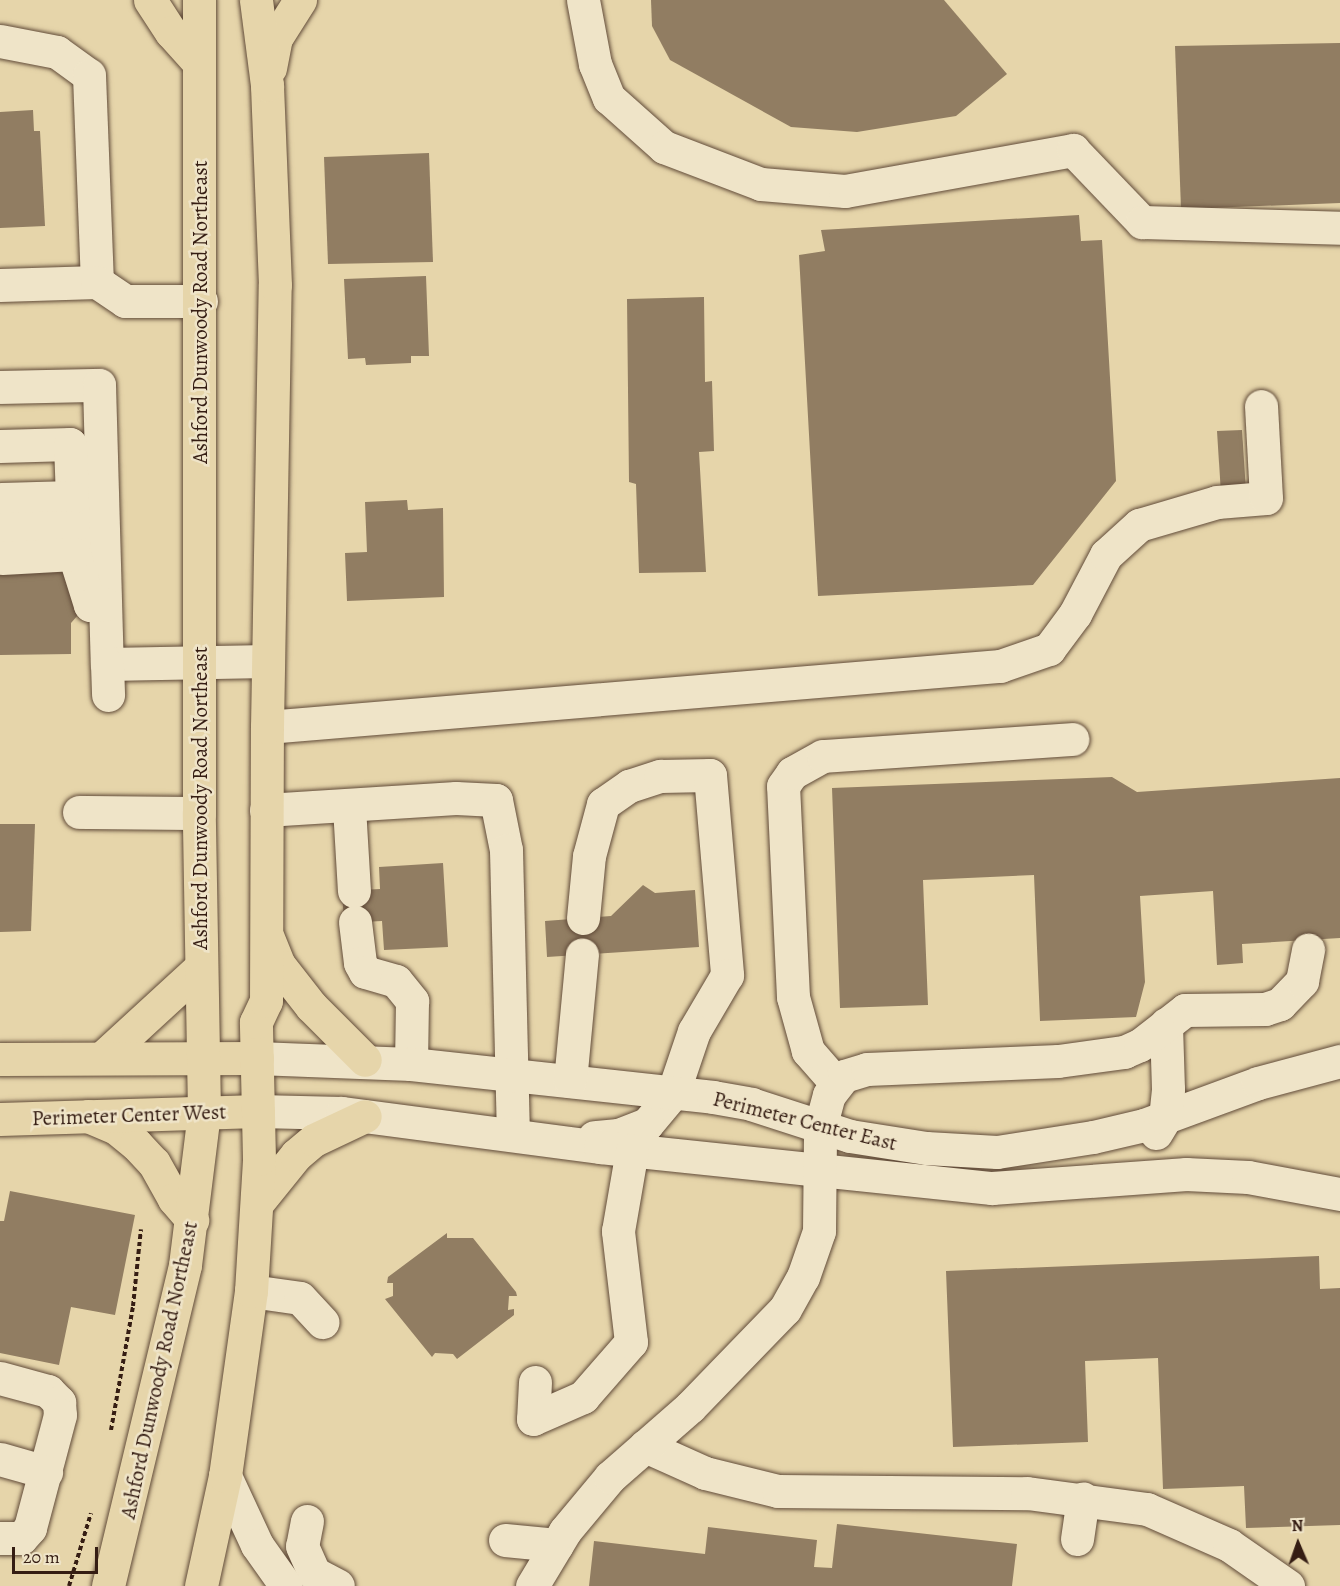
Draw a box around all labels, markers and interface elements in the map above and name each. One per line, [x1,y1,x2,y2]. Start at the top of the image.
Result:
street label: Ashford Dunwoody Road Northeast [187,160,213,464]
street label: Ashford Dunwoody Road Northeast [187,646,213,950]
street label: Perimeter Center East [710,1086,900,1156]
street label: Perimeter Center West [31,1099,227,1131]
street label: Ashford Dunwoody Road Northeast [115,1219,203,1521]
north arrow [1268,1514,1328,1574]
text: N [1291,1515,1304,1537]
scale bar [15,1535,100,1573]
text: 20 m [23,1545,60,1569]

